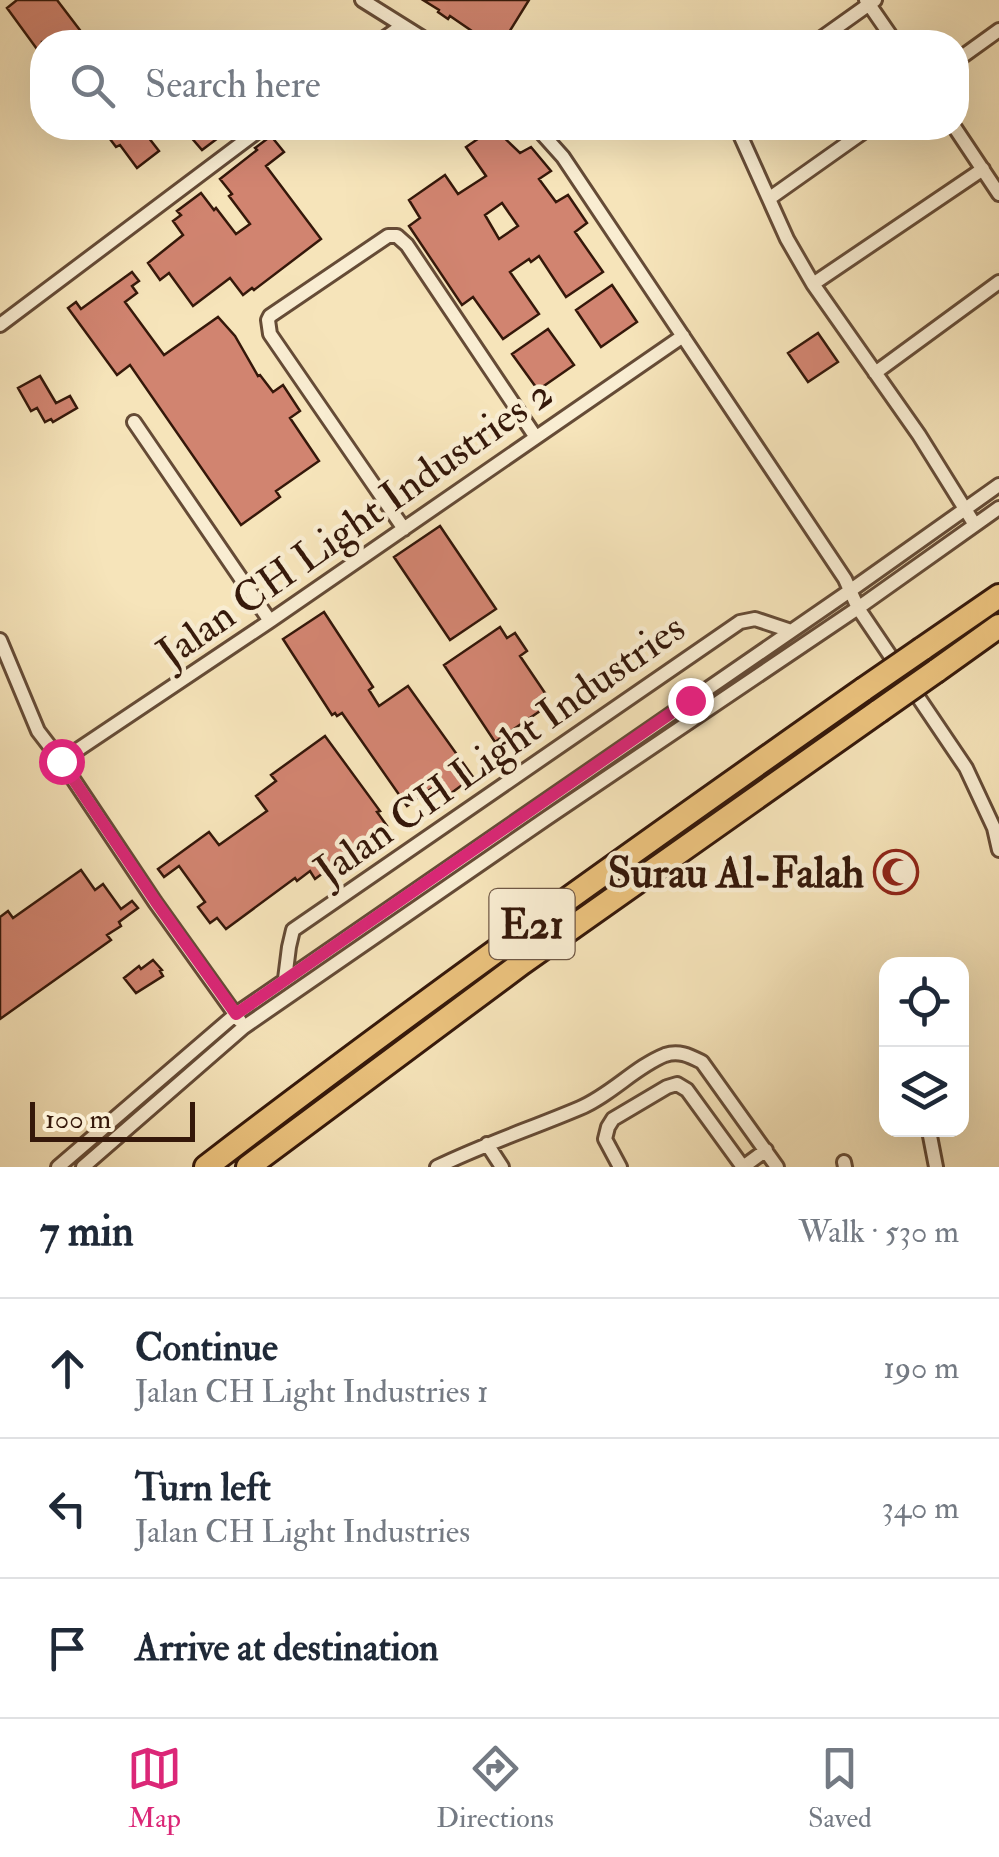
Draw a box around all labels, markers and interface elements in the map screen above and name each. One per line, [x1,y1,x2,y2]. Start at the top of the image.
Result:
search box [30,30,969,140]
icon: search [65,58,120,113]
text: Search here [145,61,321,109]
street label: Jalan CH Light Industries 2 [147,368,563,680]
street label: Jalan CH Light Industries [304,602,695,898]
route end [668,678,714,724]
route start [39,739,85,785]
place label: Surau Al-Falah [608,848,864,900]
mosque icon: Surau Al-Falah [873,849,919,895]
road number: E21 [490,889,574,959]
map controls [879,957,969,1137]
button: locate [879,957,969,1047]
button: layers [879,1047,969,1137]
scale bar [30,1097,195,1142]
text: 100 m [45,1102,111,1137]
text: 7 min [40,1206,134,1258]
text: Walk · 530 m [799,1212,959,1252]
text: Continue [135,1324,278,1372]
icon: ahead [40,1341,95,1396]
text: 190 m [883,1348,959,1388]
text: Jalan CH Light Industries 1 [135,1372,488,1412]
text: Turn left [135,1464,271,1512]
icon: left [40,1481,95,1536]
text: 340 m [882,1488,959,1528]
text: Jalan CH Light Industries [135,1512,470,1552]
icon: arrive [40,1621,95,1676]
text: Arrive at destination [135,1624,439,1672]
tab: Map [127,1741,182,1836]
tab: Directions [436,1741,554,1836]
tab: Saved [808,1741,872,1836]

